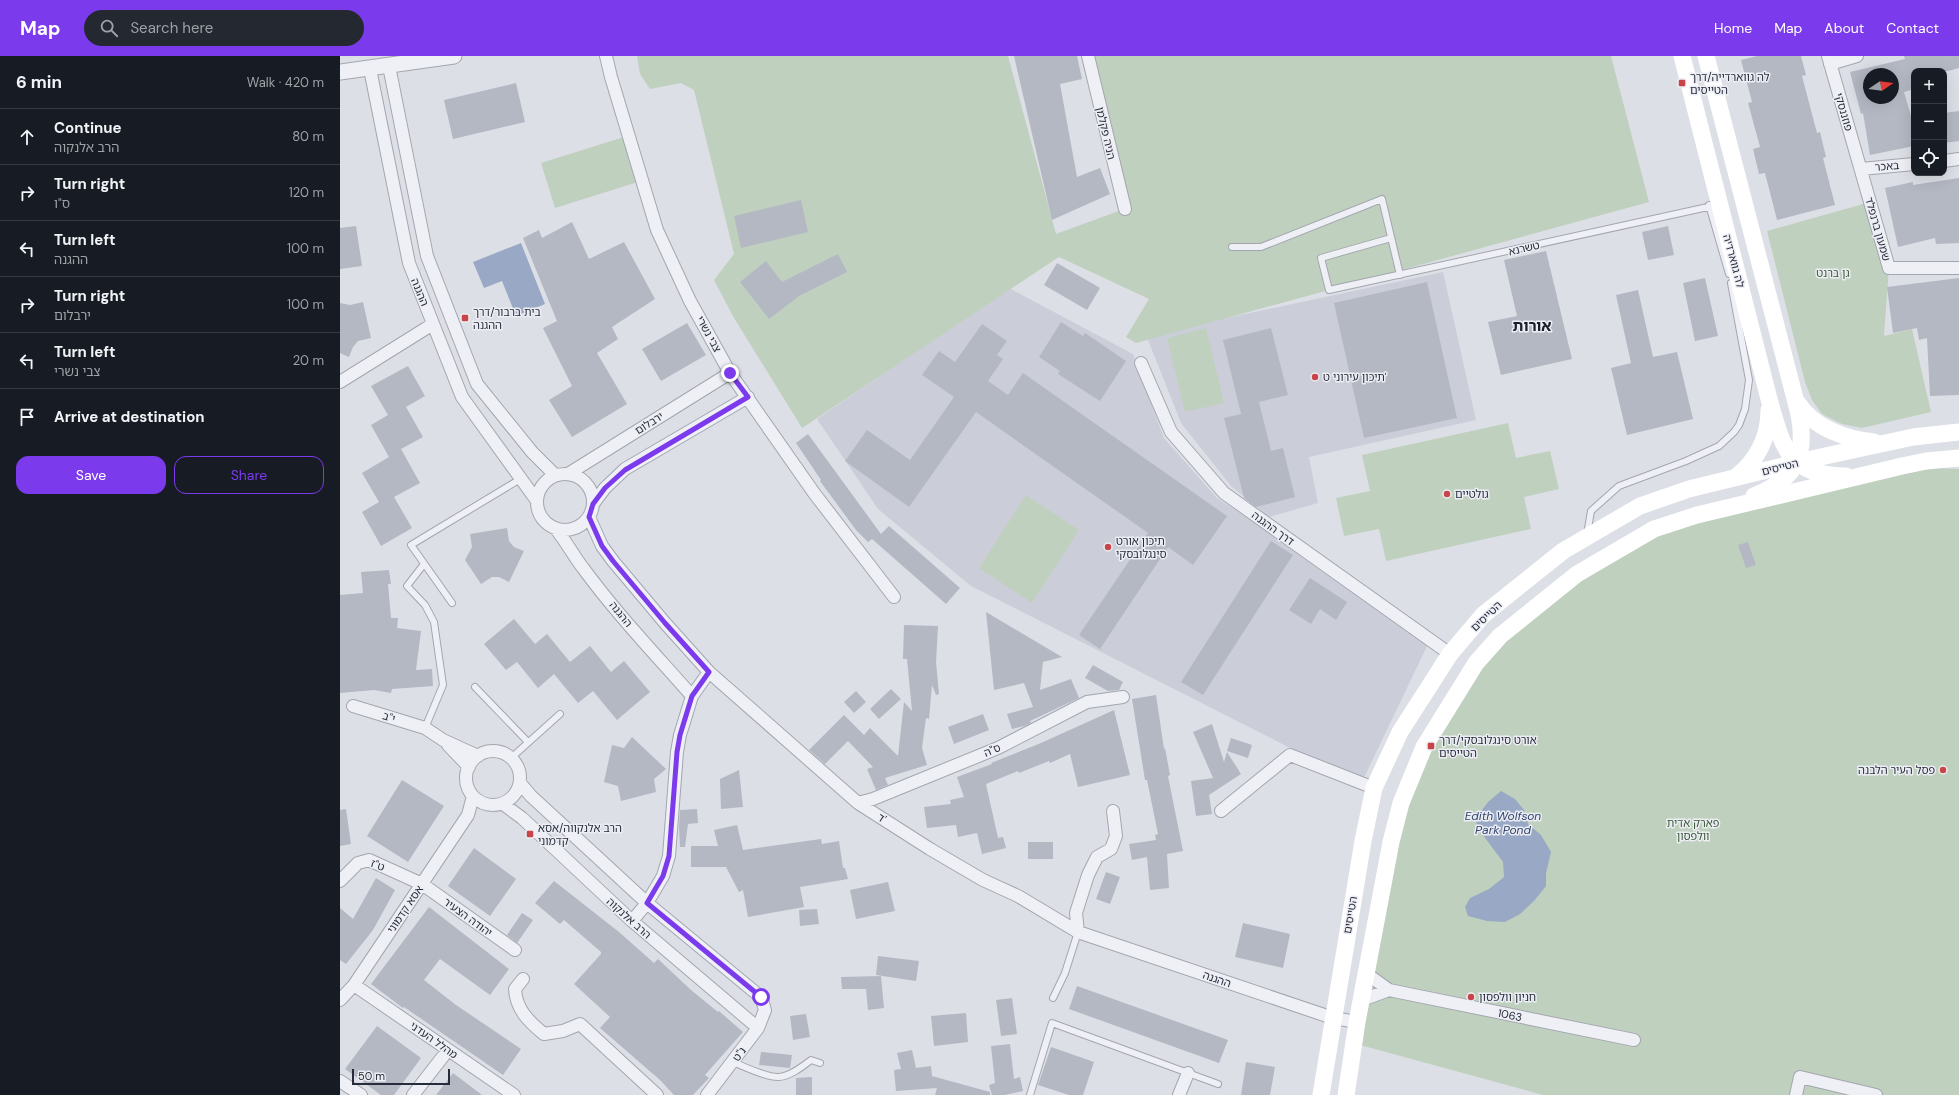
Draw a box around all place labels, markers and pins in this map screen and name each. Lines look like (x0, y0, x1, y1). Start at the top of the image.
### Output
place label: לה גווארדייה/דרך הטייסים (1690, 70, 1770, 97)
marker: לה גווארדייה/דרך הטייסים (1677, 78, 1687, 88)
place label: בית ברבור/דרך ההגנה (473, 305, 541, 332)
marker: בית ברבור/דרך ההגנה (460, 313, 470, 323)
place label: תיכון עירוני ט' (1323, 370, 1387, 384)
marker: תיכון עירוני ט' (1310, 372, 1320, 382)
place label: גולטיים (1455, 487, 1489, 501)
marker: גולטיים (1442, 489, 1452, 499)
place label: תיכון אורט סינגלובסקי (1116, 534, 1167, 561)
marker: תיכון אורט סינגלובסקי (1103, 542, 1113, 552)
place label: אורט סינגלובסקי/דרך הטייסים (1439, 733, 1537, 760)
marker: אורט סינגלובסקי/דרך הטייסים (1426, 741, 1436, 751)
place label: פסל העיר הלבנה (1858, 763, 1935, 777)
marker: פסל העיר הלבנה (1938, 765, 1948, 775)
place label: הרב אלנקווה/אסא קדמוני (538, 821, 622, 848)
marker: הרב אלנקווה/אסא קדמוני (525, 829, 535, 839)
place label: חניון וולפסון (1479, 990, 1536, 1004)
marker: חניון וולפסון (1466, 992, 1476, 1002)

